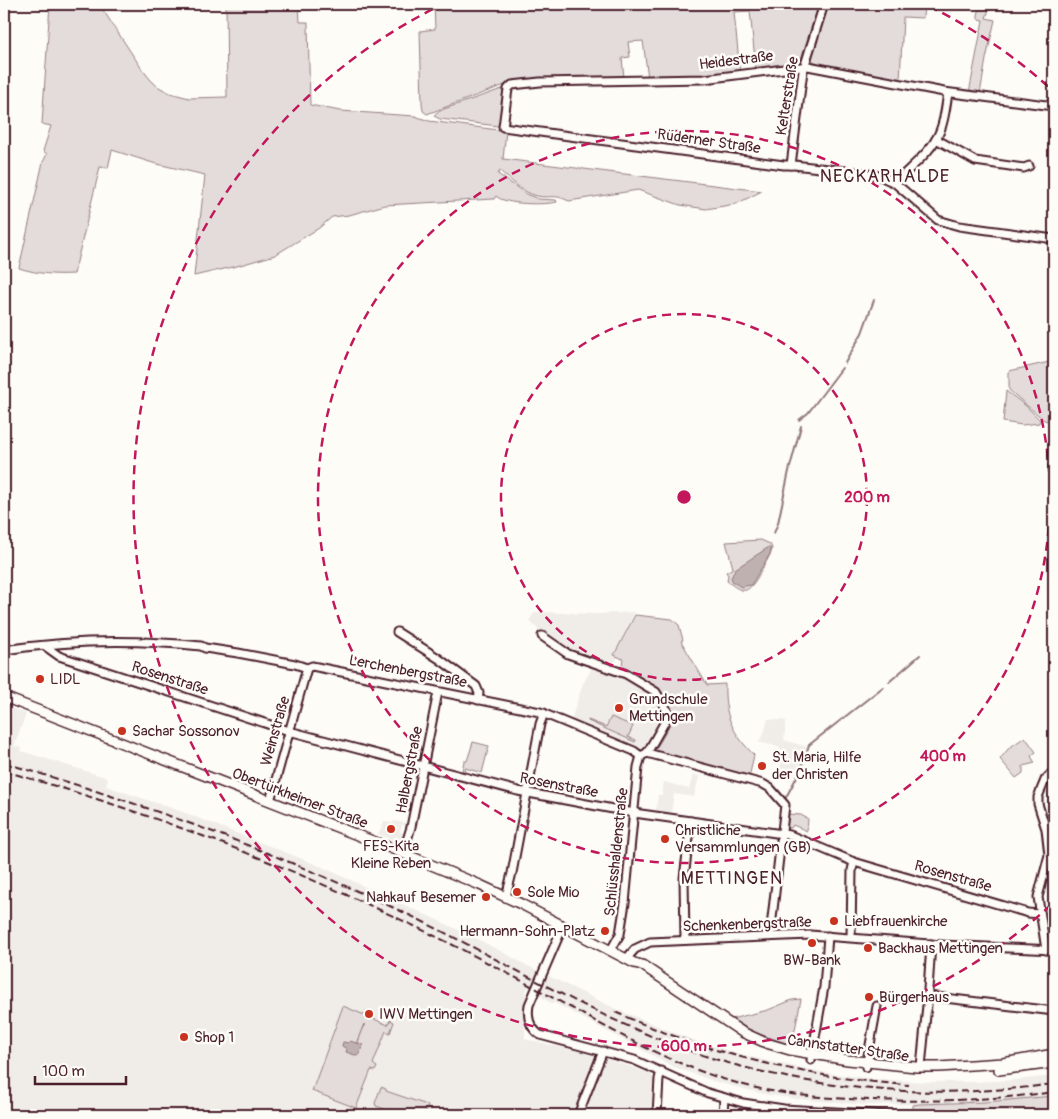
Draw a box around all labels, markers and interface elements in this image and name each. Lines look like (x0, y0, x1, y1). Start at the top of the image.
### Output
street label: Heidestraße (698, 46, 775, 74)
street label: Kelterstraße (772, 55, 803, 137)
street label: Rüderner Straße (656, 125, 762, 158)
district label: NECKARHALDE (820, 165, 950, 188)
centre of rings (675, 488, 693, 506)
text: 200 m (844, 488, 890, 507)
street label: Lerchenbergstraße (347, 651, 469, 692)
street label: Rosenstraße (129, 657, 211, 700)
place label: LIDL (50, 670, 81, 689)
marker: LIDL (34, 673, 46, 685)
place label: Grundschule Mettingen (629, 690, 708, 726)
street label: Weinstraße (256, 694, 295, 768)
marker: Grundschule Mettingen (613, 702, 625, 714)
place label: Sachar Sossonov (132, 722, 240, 741)
street label: Halbergstraße (392, 724, 427, 815)
marker: Sachar Sossonov (116, 725, 128, 737)
text: 400 m (920, 747, 966, 766)
place label: St. Maria, Hilfe der Christen (772, 748, 862, 784)
marker: St. Maria, Hilfe der Christen (756, 760, 768, 772)
street label: Obertürkheimer Straße (229, 764, 371, 833)
street label: Rosenstraße (518, 769, 600, 803)
street label: Schlüsshaldenstraße (600, 786, 633, 917)
place label: Christliche Versammlungen (GB) (675, 821, 812, 857)
marker: FES-Kita Kleine Reben (385, 823, 397, 835)
marker: Christliche Versammlungen (GB) (659, 833, 671, 845)
place label: FES-Kita Kleine Reben (351, 837, 431, 873)
street label: Rosenstraße (912, 856, 994, 897)
district label: METTINGEN (681, 867, 783, 890)
place label: Sole Mio (527, 883, 580, 902)
marker: Sole Mio (511, 886, 523, 898)
place label: Nahkauf Besemer (366, 888, 477, 907)
marker: Nahkauf Besemer (480, 891, 492, 903)
place label: Liebfrauenkirche (844, 912, 948, 931)
street label: Schenkenbergstraße (682, 913, 812, 936)
marker: Liebfrauenkirche (828, 915, 840, 927)
place label: Hermann-Sohn-Platz (459, 922, 595, 941)
marker: Hermann-Sohn-Platz (599, 925, 611, 937)
marker: BW-Bank (806, 937, 818, 949)
place label: Backhaus Mettingen (878, 939, 1003, 958)
marker: Backhaus Mettingen (862, 942, 874, 954)
place label: BW-Bank (783, 951, 841, 970)
place label: Bürgerhaus (879, 988, 949, 1007)
marker: Bürgerhaus (863, 991, 875, 1003)
place label: IWV Mettingen (379, 1005, 473, 1024)
marker: IWV Mettingen (363, 1008, 375, 1020)
place label: Shop 1 (194, 1028, 234, 1047)
marker: Shop 1 (178, 1031, 190, 1043)
street label: Cannstatter Straße (786, 1031, 911, 1067)
text: 600 m (661, 1037, 707, 1056)
scale bar (35, 1054, 126, 1086)
text: 100 m (42, 1062, 85, 1081)

